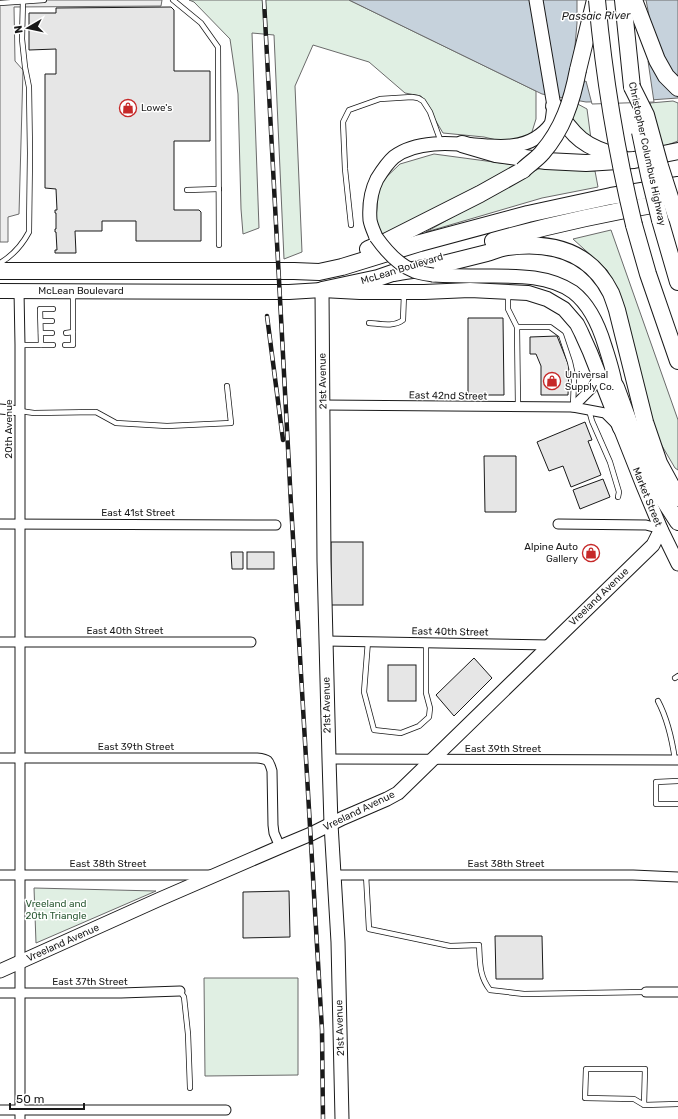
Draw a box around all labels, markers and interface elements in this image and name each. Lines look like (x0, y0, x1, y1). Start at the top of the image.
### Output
north arrow (8, 8, 48, 48)
water label: Passaic River (562, 9, 631, 23)
text: N (12, 24, 26, 34)
street label: Christopher Columbus Highway (626, 81, 668, 228)
shop icon: Lowe's (118, 98, 138, 118)
place label: Lowe's (141, 102, 172, 114)
street label: McLean Boulevard (359, 251, 445, 287)
street label: McLean Boulevard (38, 285, 124, 297)
street label: 21st Avenue (317, 352, 329, 409)
place label: Universal Supply Co. (565, 369, 614, 393)
shop icon: Universal Supply Co. (542, 371, 562, 391)
street label: East 42nd Street (409, 389, 487, 403)
street label: 20th Avenue (3, 399, 15, 459)
street label: Market Street (630, 466, 664, 529)
street label: East 41st Street (101, 507, 175, 519)
place label: Alpine Auto Gallery (524, 541, 578, 565)
shop icon: Alpine Auto Gallery (581, 543, 601, 563)
street label: Vreeland Avenue (567, 565, 632, 628)
street label: East 40th Street (87, 625, 164, 637)
street label: East 40th Street (411, 625, 489, 639)
street label: 21st Avenue (321, 676, 333, 733)
street label: East 39th Street (98, 741, 174, 753)
street label: East 39th Street (465, 743, 541, 755)
street label: Vreeland Avenue (321, 788, 397, 834)
street label: East 38th Street (70, 858, 146, 870)
street label: East 38th Street (468, 858, 544, 870)
park label: Vreeland and 20th Triangle (25, 898, 87, 922)
street label: Vreeland Avenue (25, 921, 102, 964)
street label: East 37th Street (52, 976, 128, 988)
street label: 21st Avenue (333, 999, 347, 1056)
scale bar (10, 1085, 84, 1111)
text: 50 m (16, 1092, 44, 1106)

